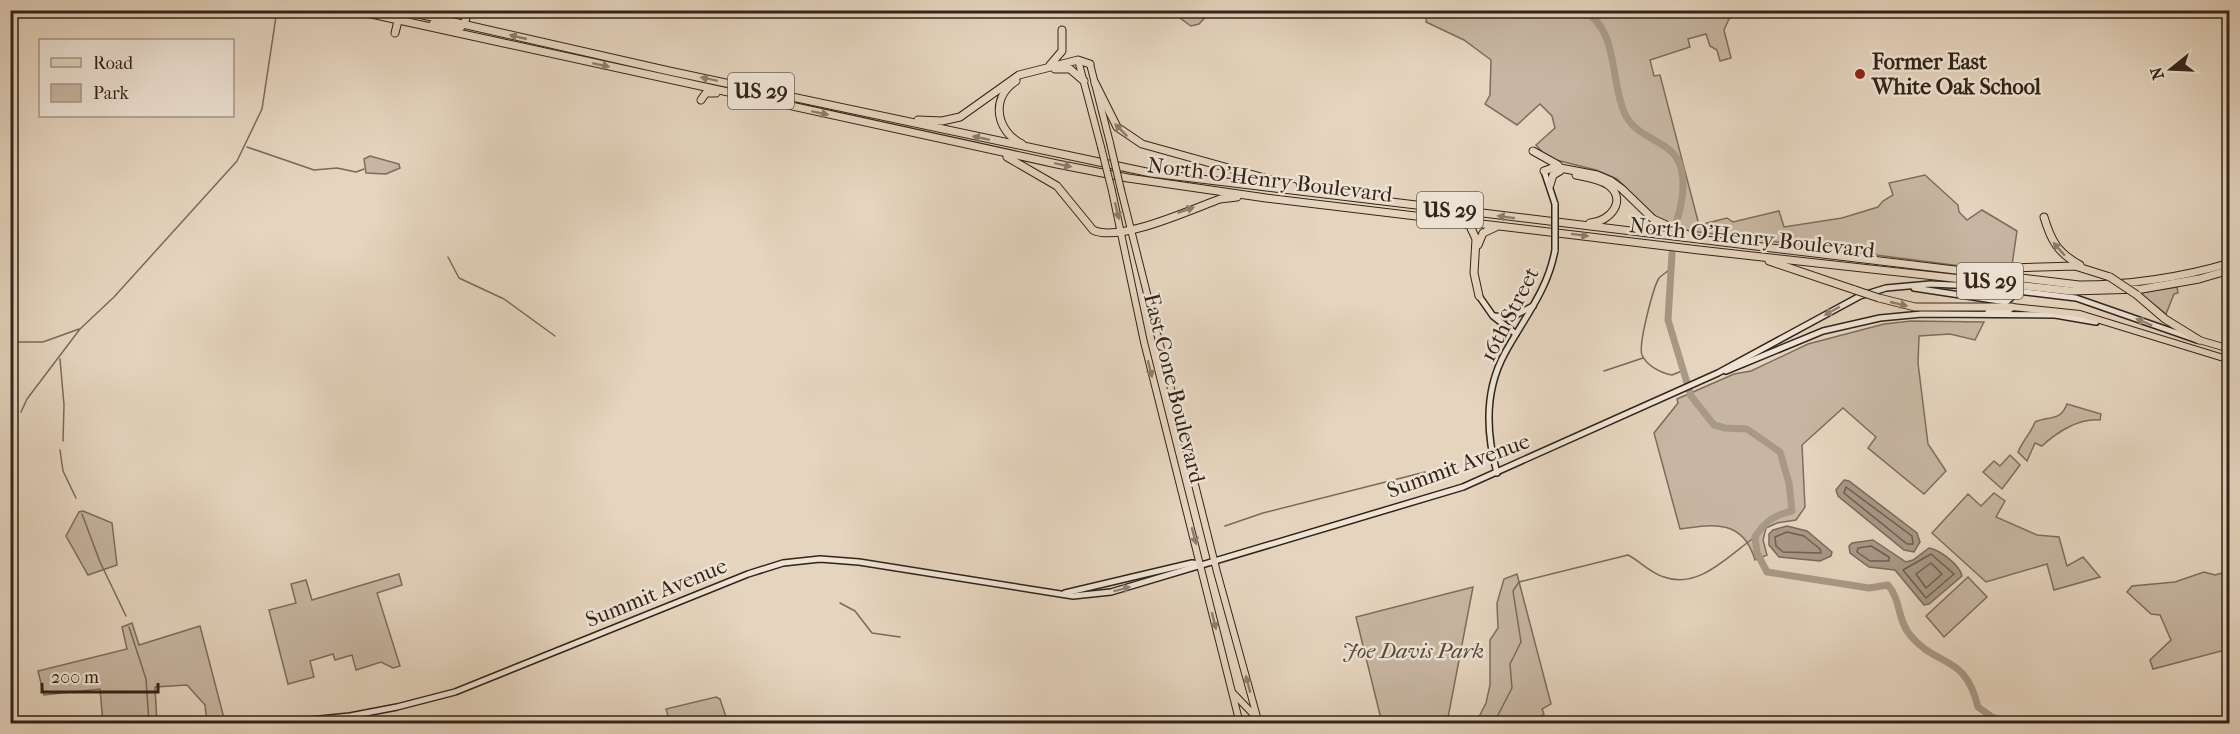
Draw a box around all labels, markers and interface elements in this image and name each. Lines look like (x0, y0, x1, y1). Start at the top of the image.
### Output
one-way arrow (509, 31, 528, 41)
legend (39, 39, 234, 117)
north arrow (2141, 39, 2201, 99)
place label: Former East White Oak School (1871, 49, 2042, 100)
text: Road (93, 53, 133, 74)
one-way arrow (592, 61, 611, 70)
text: N (2146, 64, 2168, 82)
marker: Former East White Oak School (1853, 67, 1867, 81)
road number: US 29 (728, 73, 794, 109)
one-way arrow (699, 74, 718, 84)
text: Park (93, 83, 130, 104)
one-way arrow (811, 109, 830, 118)
one-way arrow (1115, 123, 1129, 137)
one-way arrow (972, 133, 991, 142)
street label: North O'Henry Boulevard (1146, 152, 1395, 208)
one-way arrow (1054, 161, 1073, 170)
road number: US 29 (1417, 192, 1483, 228)
one-way arrow (1113, 202, 1122, 221)
one-way arrow (1177, 205, 1195, 215)
one-way arrow (1496, 212, 1515, 221)
street label: North O'Henry Boulevard (1628, 212, 1877, 264)
one-way arrow (1571, 230, 1590, 240)
one-way arrow (2052, 241, 2065, 257)
street label: 16th Street (1475, 263, 1545, 366)
road number: US 29 (1957, 263, 2023, 299)
street label: East Cone Boulevard (1138, 291, 1210, 487)
one-way arrow (1890, 299, 1908, 309)
one-way arrow (1824, 306, 1841, 316)
one-way arrow (2134, 317, 2152, 327)
one-way arrow (1146, 360, 1156, 378)
street label: Summit Avenue (1383, 428, 1533, 504)
one-way arrow (1189, 527, 1199, 545)
street label: Summit Avenue (582, 553, 731, 633)
one-way arrow (1113, 584, 1131, 593)
one-way arrow (1210, 612, 1220, 631)
park label: Joe Davis Park (1342, 638, 1484, 664)
scale bar (42, 656, 158, 694)
text: 200 m (51, 667, 99, 688)
one-way arrow (1243, 675, 1252, 693)

